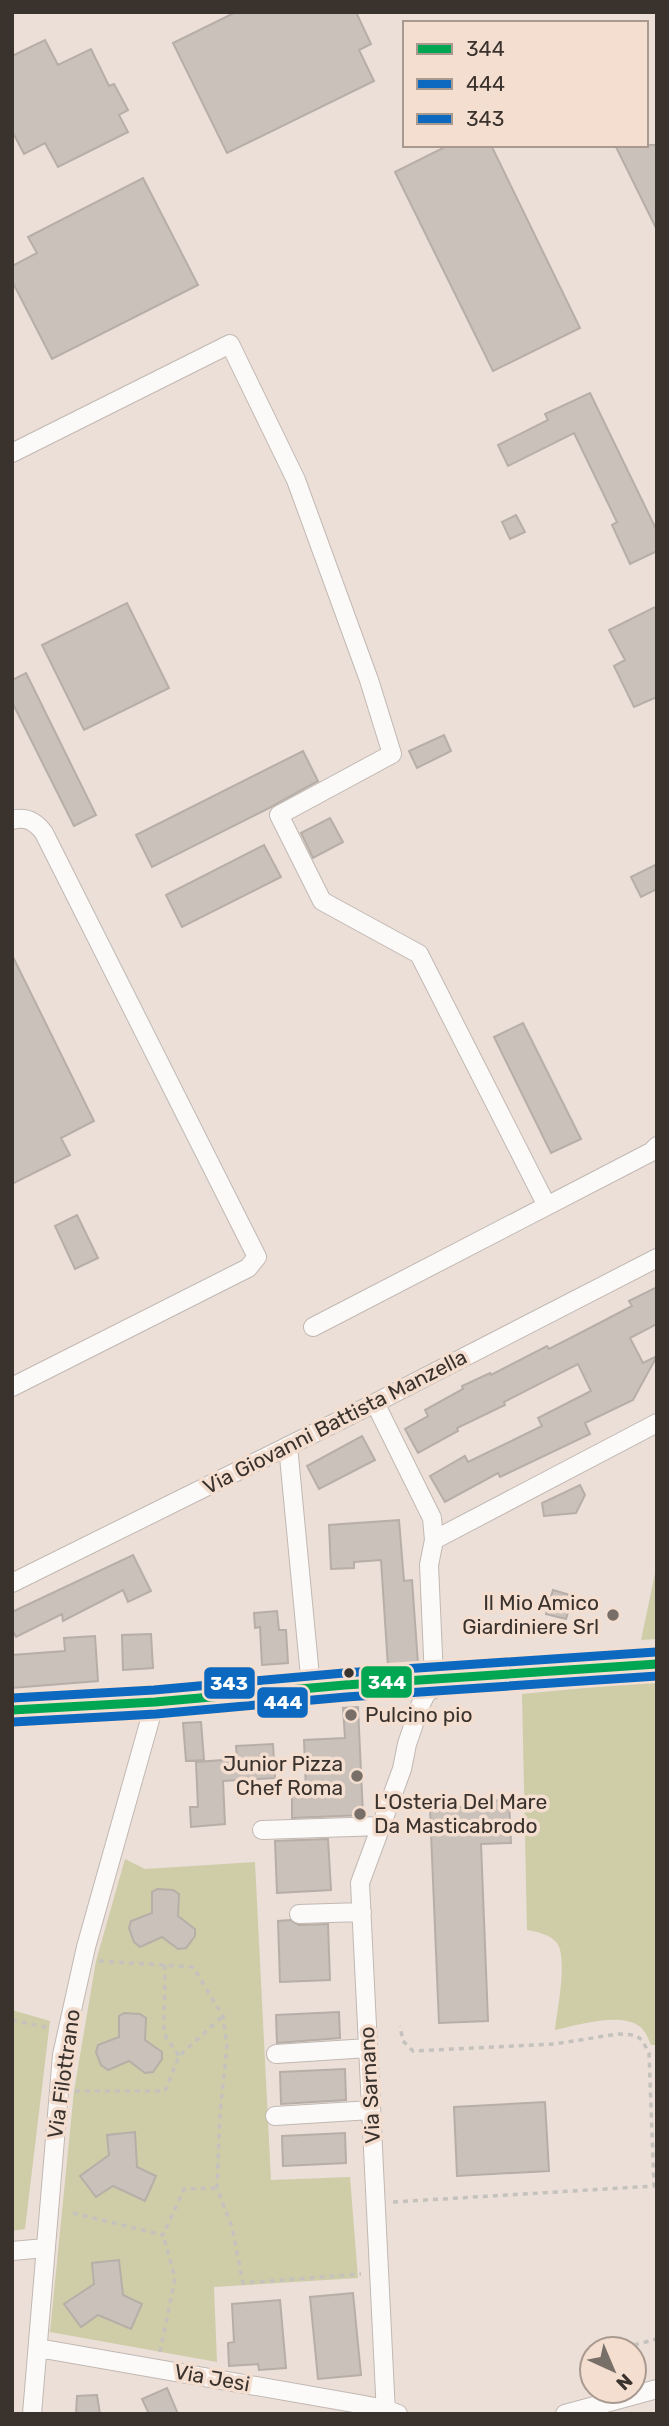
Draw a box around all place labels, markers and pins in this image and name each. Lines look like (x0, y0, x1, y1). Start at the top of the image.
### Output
place label: Il Mio Amico Giardiniere Srl (462, 1590, 599, 1639)
marker: Il Mio Amico Giardiniere Srl (605, 1607, 621, 1623)
unlabelled marker (342, 1666, 356, 1680)
place label: Pulcino pio (365, 1702, 472, 1727)
marker: Pulcino pio (343, 1707, 359, 1723)
place label: Junior Pizza Chef Roma (223, 1751, 343, 1800)
marker: Junior Pizza Chef Roma (349, 1768, 365, 1784)
place label: L'Osteria Del Mare Da Masticabrodo (374, 1789, 547, 1838)
marker: L'Osteria Del Mare Da Masticabrodo (352, 1806, 368, 1822)

